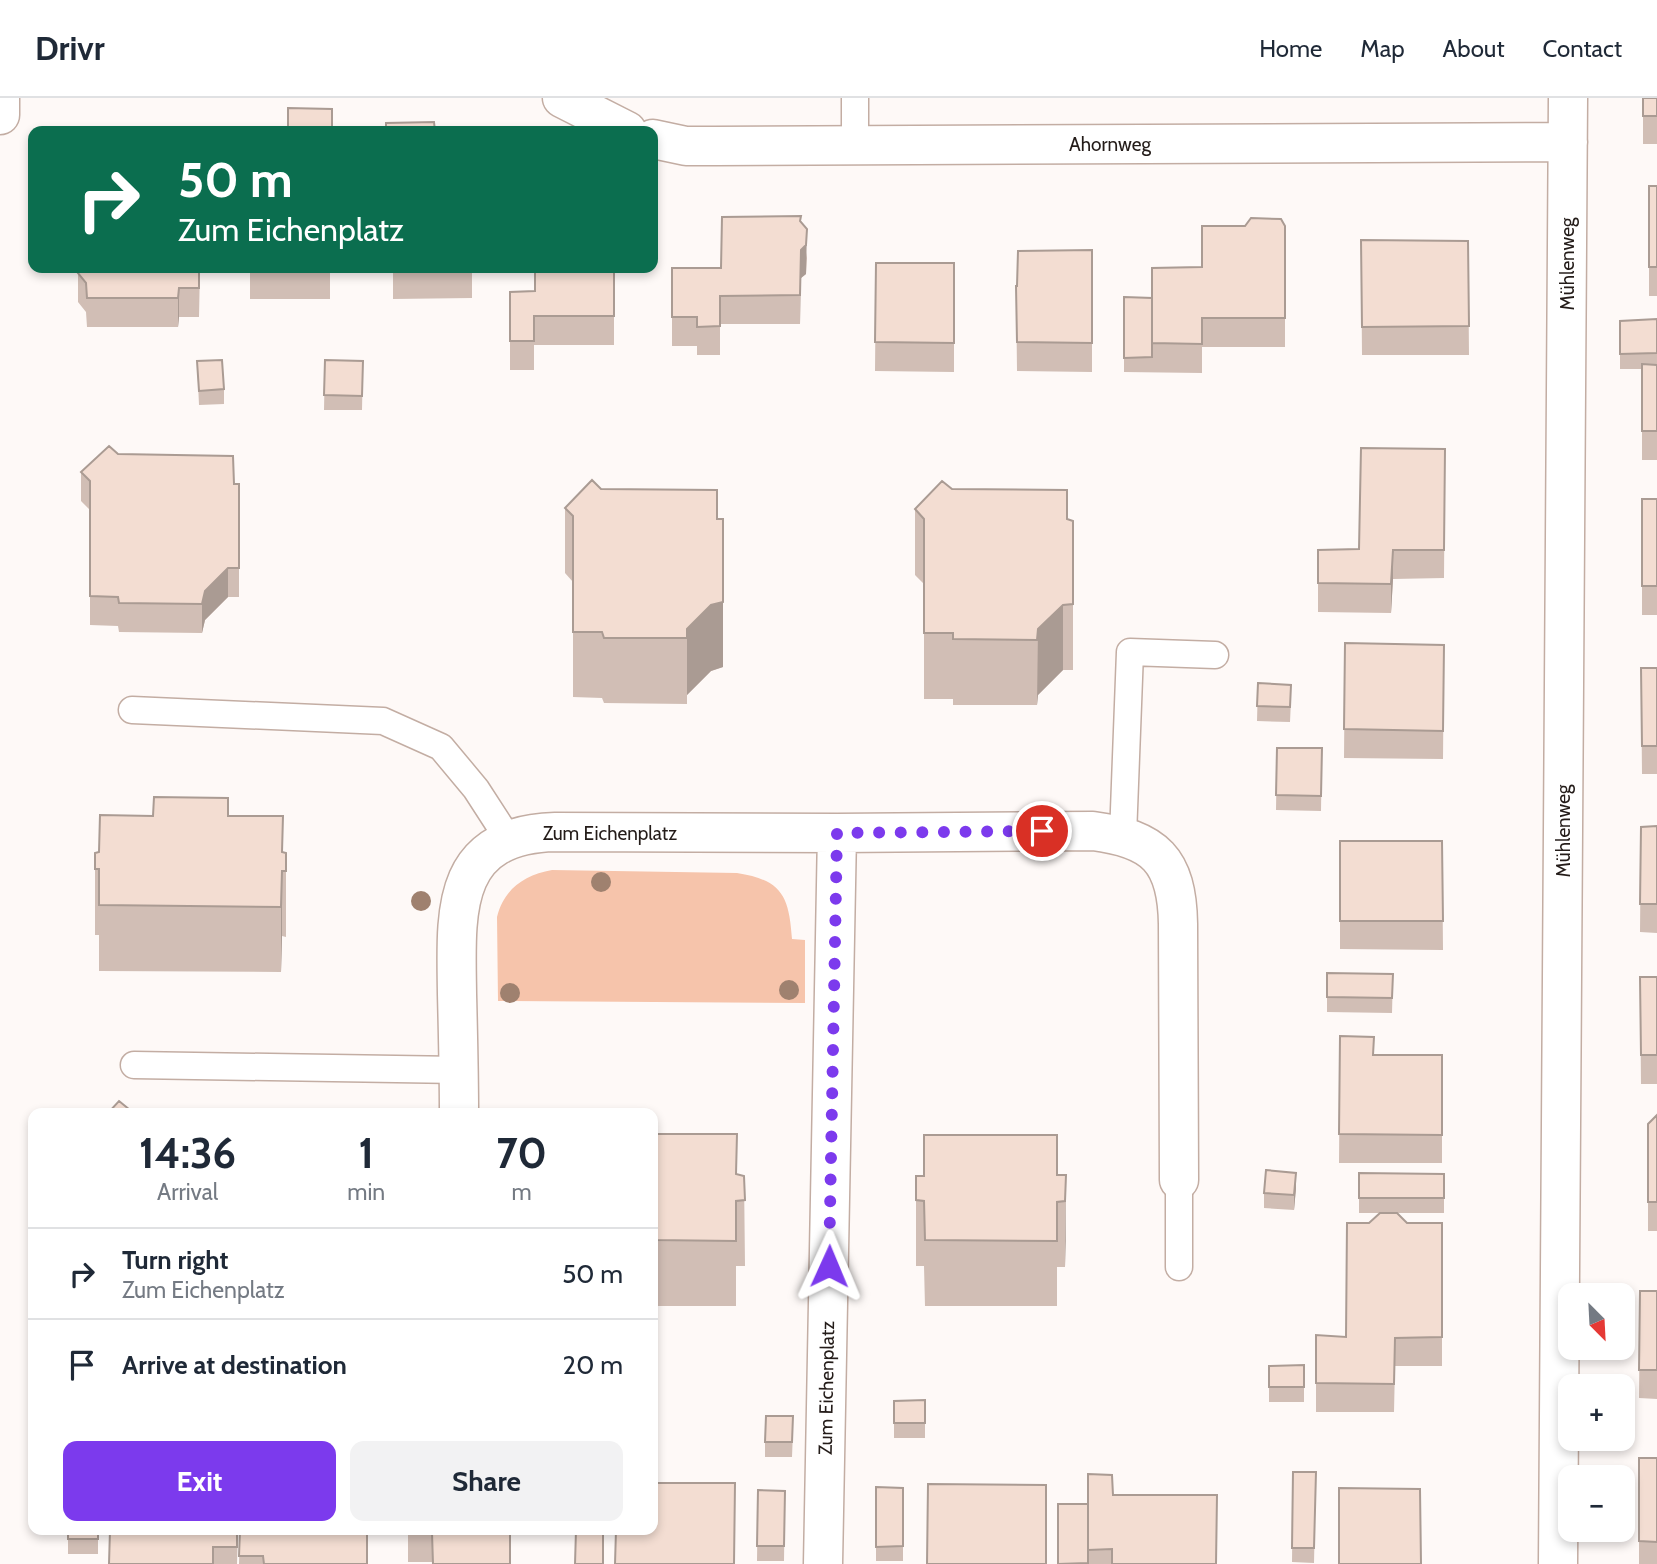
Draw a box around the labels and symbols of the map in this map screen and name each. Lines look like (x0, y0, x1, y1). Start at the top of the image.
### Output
street label: Ahornweg (1069, 133, 1151, 156)
street label: Mühlenweg (1556, 217, 1579, 310)
street label: Mühlenweg (1552, 784, 1575, 877)
pin (1012, 801, 1072, 861)
street label: Zum Eichenplatz (543, 822, 677, 845)
position arrow (792, 1229, 866, 1303)
north arrow (1558, 1283, 1634, 1360)
street label: Zum Eichenplatz (814, 1321, 839, 1455)

